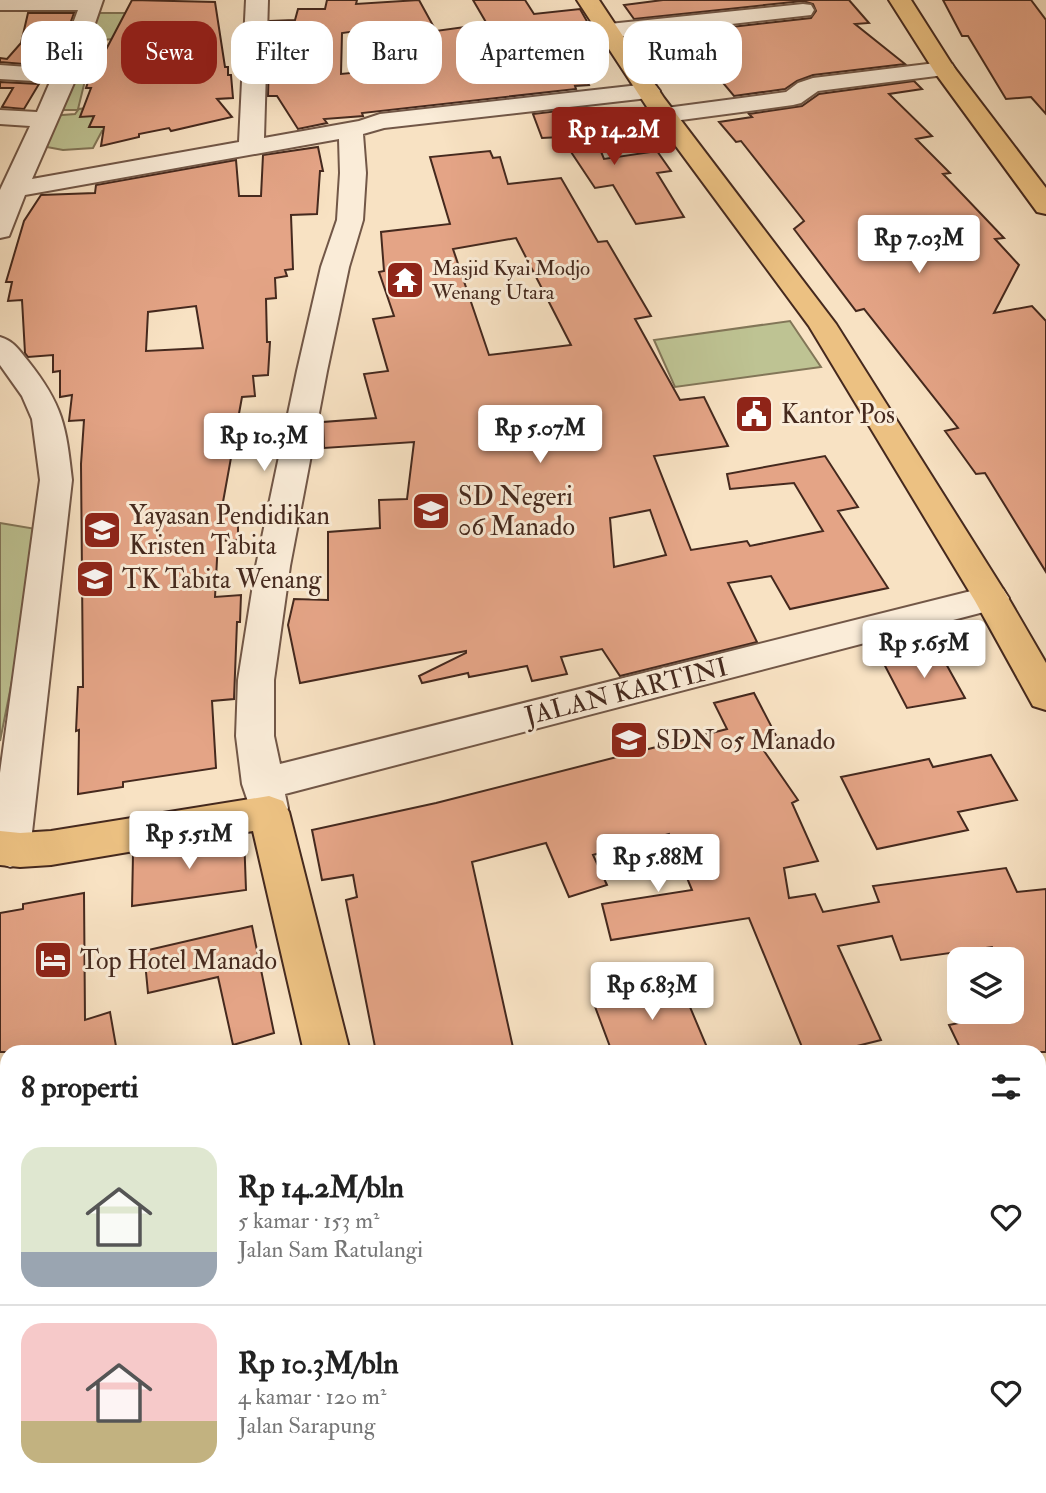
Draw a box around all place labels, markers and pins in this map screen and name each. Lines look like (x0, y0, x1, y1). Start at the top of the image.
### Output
pin: Rp 14.2M (542, 108, 686, 167)
pin: Rp 7.03M (847, 216, 991, 275)
place label: Masjid Kyai Modjo Wenang Utara (431, 255, 590, 306)
temple icon: Masjid Kyai Modjo Wenang Utara (384, 259, 426, 301)
public building icon: Kantor Pos (733, 393, 775, 435)
place label: Kantor Pos (781, 399, 895, 431)
pin: Rp 5.07M (468, 406, 612, 465)
pin: Rp 10.3M (192, 414, 336, 473)
place label: SD Negeri 06 Manado (458, 481, 575, 543)
school or university icon: SD Negeri 06 Manado (410, 490, 452, 532)
place label: Yayasan Pendidikan Kristen Tabita (129, 500, 330, 562)
school or university icon: Yayasan Pendidikan Kristen Tabita (81, 509, 123, 551)
school or university icon: TK Tabita Wenang (74, 558, 116, 600)
place label: TK Tabita Wenang (122, 564, 323, 596)
pin: Rp 5.65M (852, 620, 996, 680)
school or university icon: SDN 05 Manado (608, 719, 650, 761)
place label: SDN 05 Manado (656, 725, 835, 757)
pin: Rp 5.51M (117, 812, 261, 871)
pin: Rp 5.88M (586, 834, 730, 894)
hotel icon: Top Hotel Manado (32, 939, 74, 981)
place label: Top Hotel Manado (80, 945, 277, 978)
pin: Rp 6.83M (580, 962, 724, 1022)

